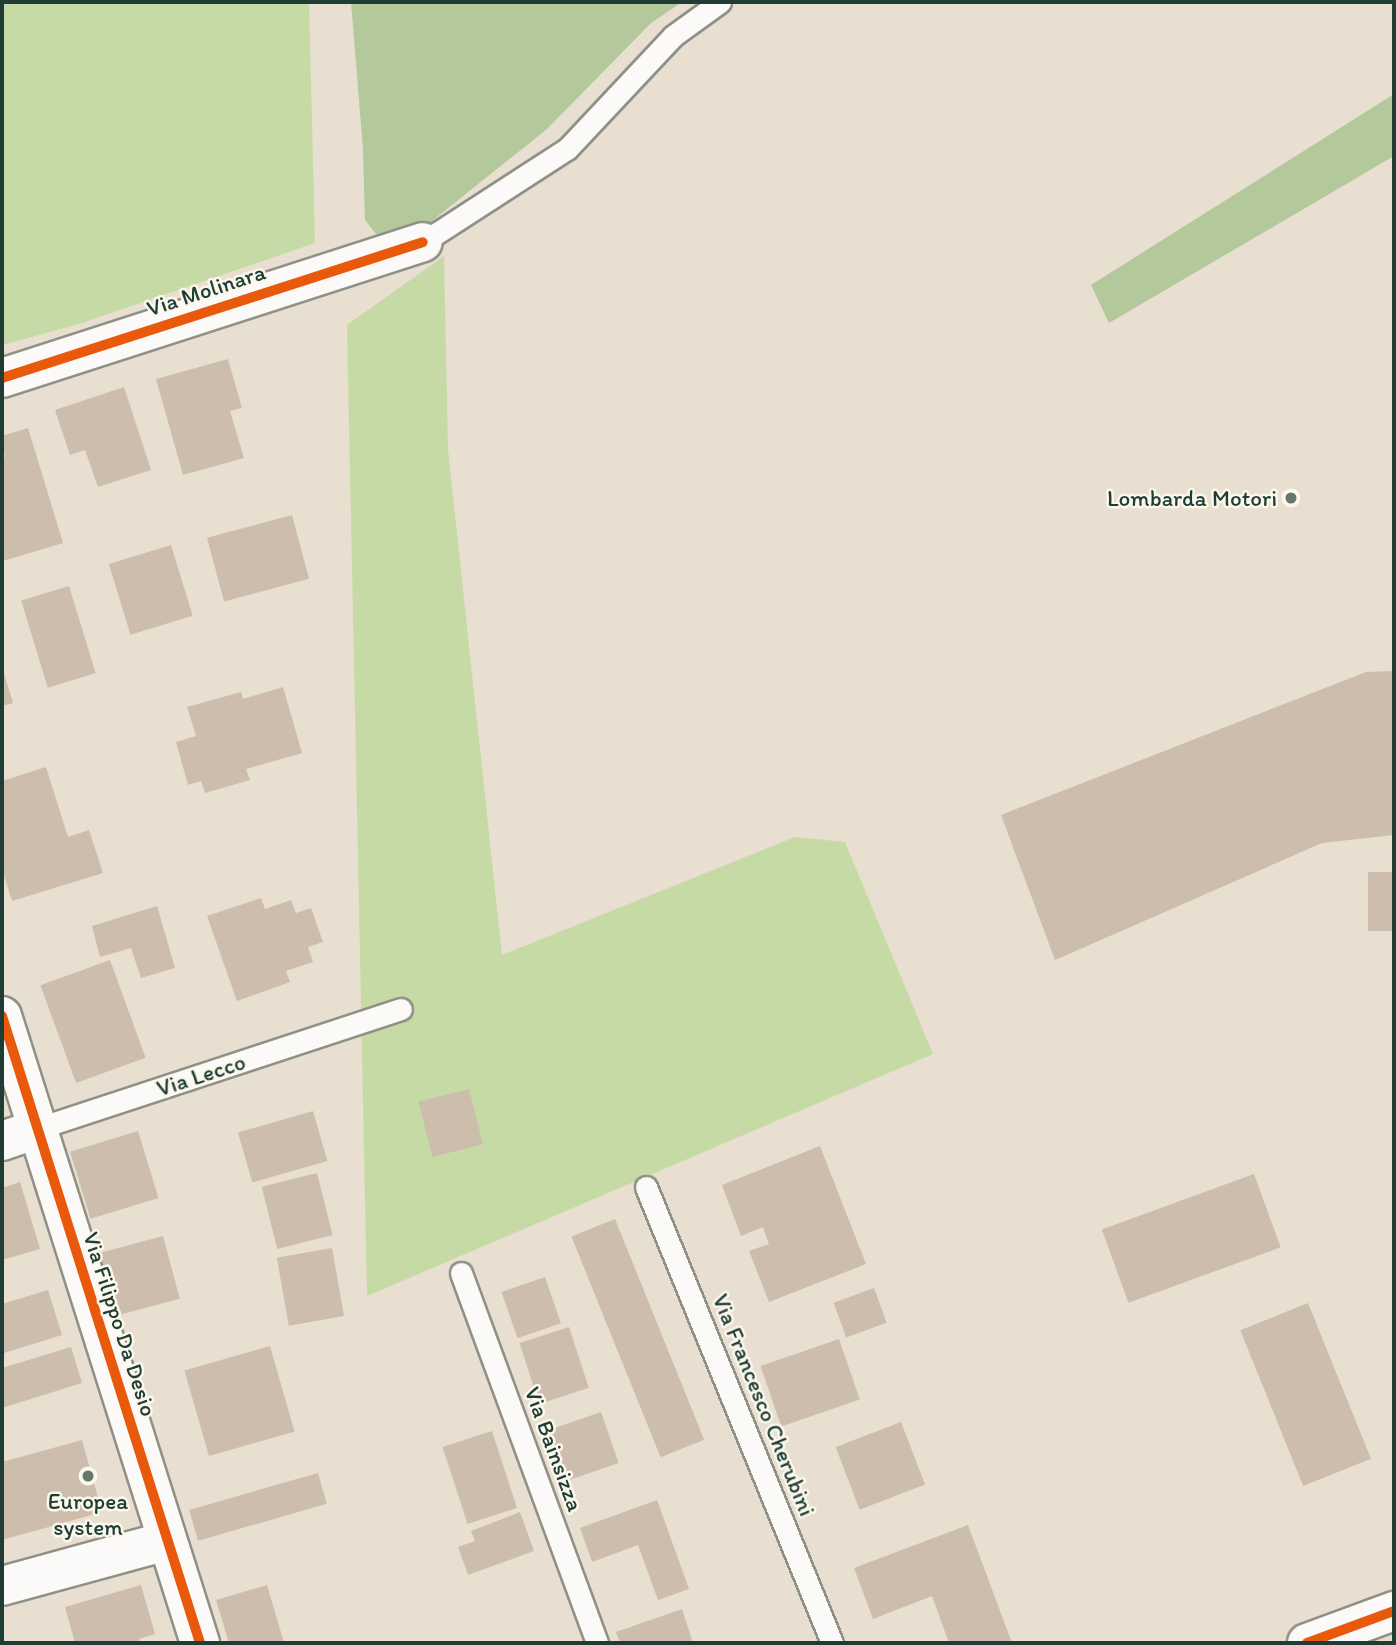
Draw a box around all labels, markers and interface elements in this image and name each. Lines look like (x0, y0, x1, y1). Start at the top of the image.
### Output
street label: Via Molinara (143, 258, 269, 322)
place label: Lombarda Motori (1107, 484, 1277, 512)
marker: Lombarda Motori (1283, 490, 1299, 506)
street label: Via Lecco (153, 1048, 249, 1102)
street label: Via Filippo Da Desio (77, 1228, 163, 1420)
street label: Via Francesco Cherubini (707, 1290, 821, 1520)
street label: Via Bainsizza (519, 1383, 589, 1515)
marker: Europea system (80, 1468, 96, 1484)
place label: Europea system (48, 1487, 128, 1541)

